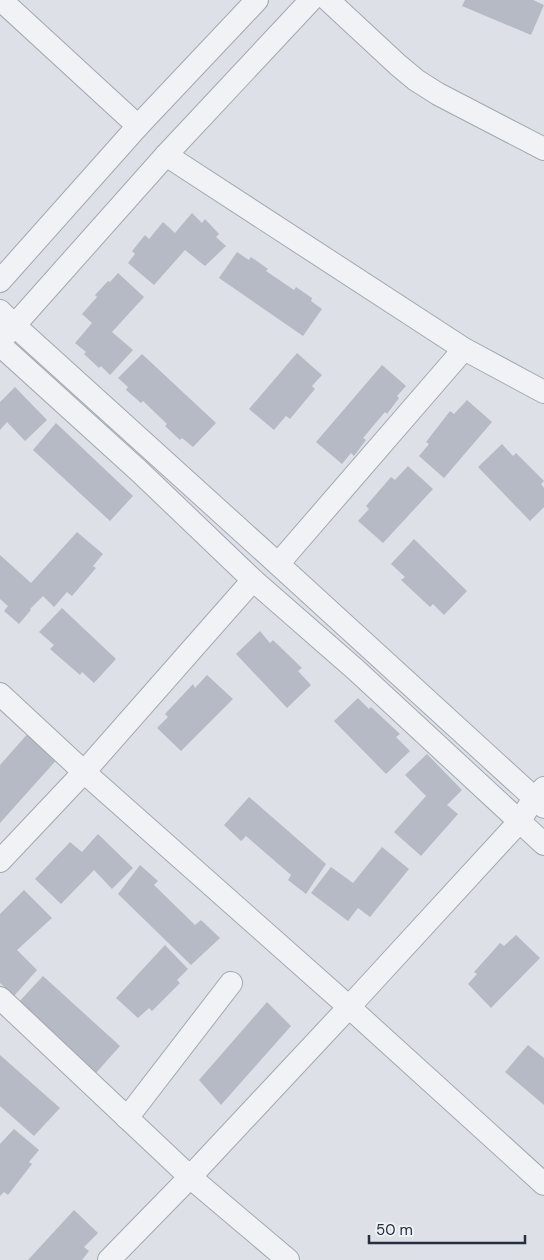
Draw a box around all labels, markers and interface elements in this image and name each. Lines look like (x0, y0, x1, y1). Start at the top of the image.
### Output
scale bar (369, 1212, 525, 1244)
text: 50 m (376, 1220, 413, 1240)

